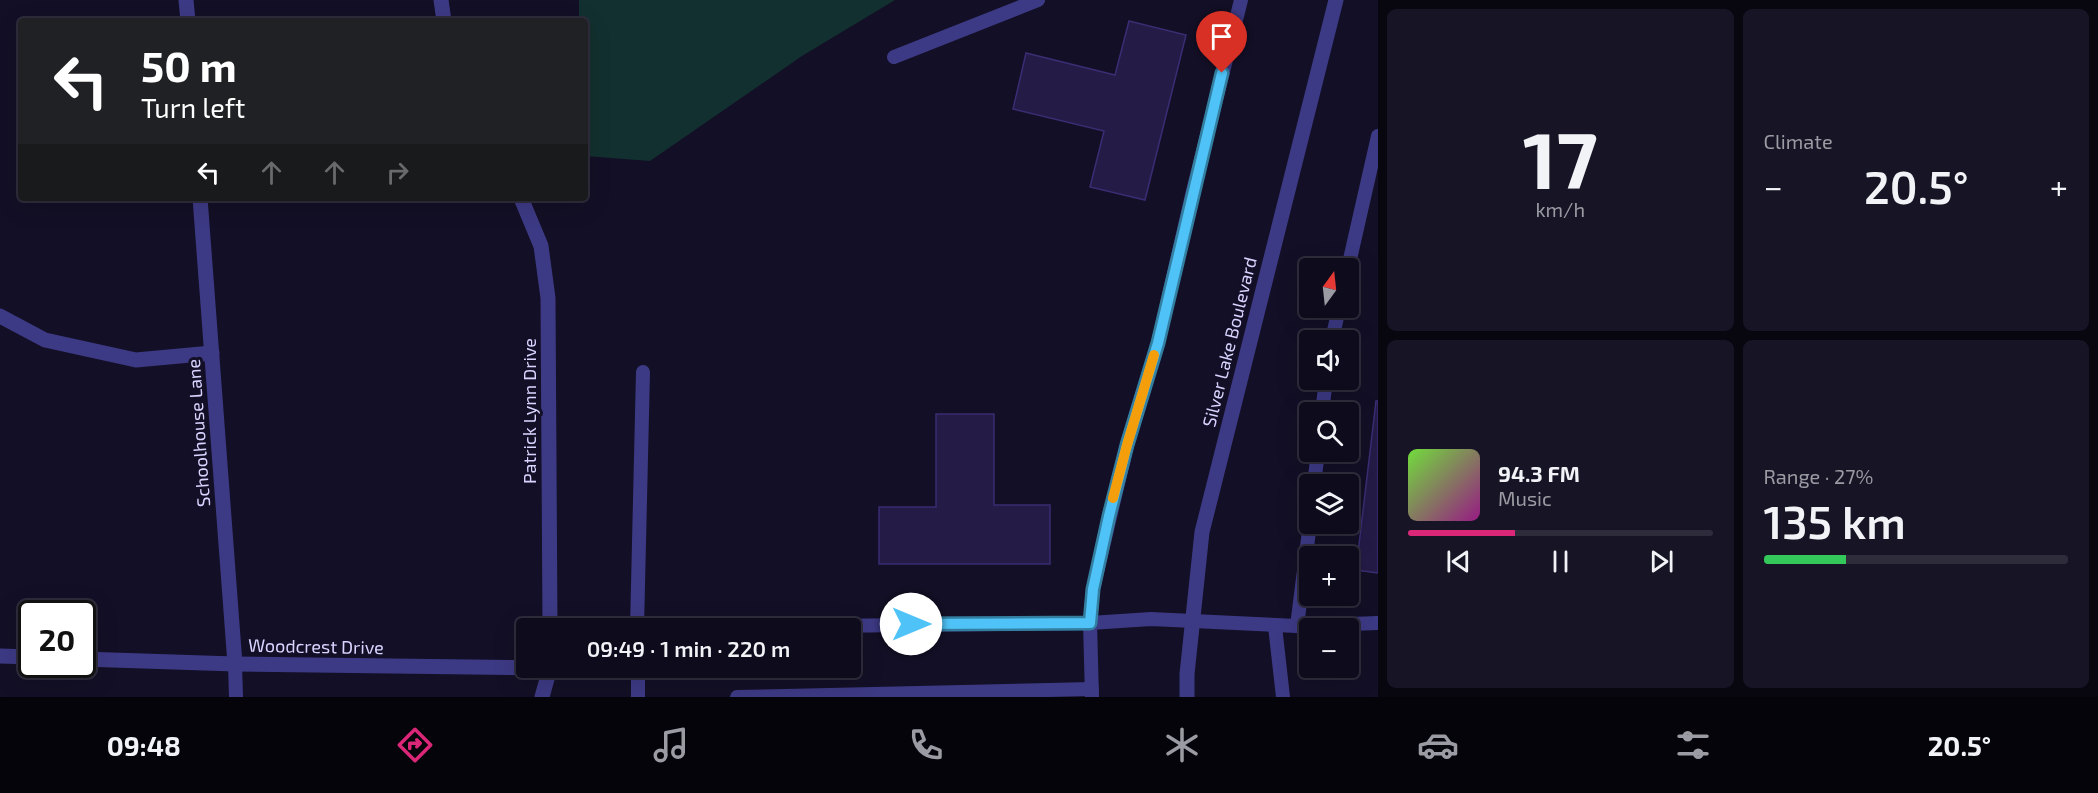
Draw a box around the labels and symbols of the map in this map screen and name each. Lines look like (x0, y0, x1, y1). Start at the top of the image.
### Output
pin (1196, 11, 1247, 73)
street label: Silver Lake Boulevard (1197, 255, 1261, 429)
north arrow (1299, 258, 1359, 318)
street label: Patrick Lynn Drive (518, 338, 540, 484)
street label: Schoolhouse Lane (182, 358, 214, 508)
position arrow (879, 592, 943, 656)
speed limit sign: 20 (18, 600, 96, 678)
street label: Woodcrest Drive (248, 634, 384, 658)

